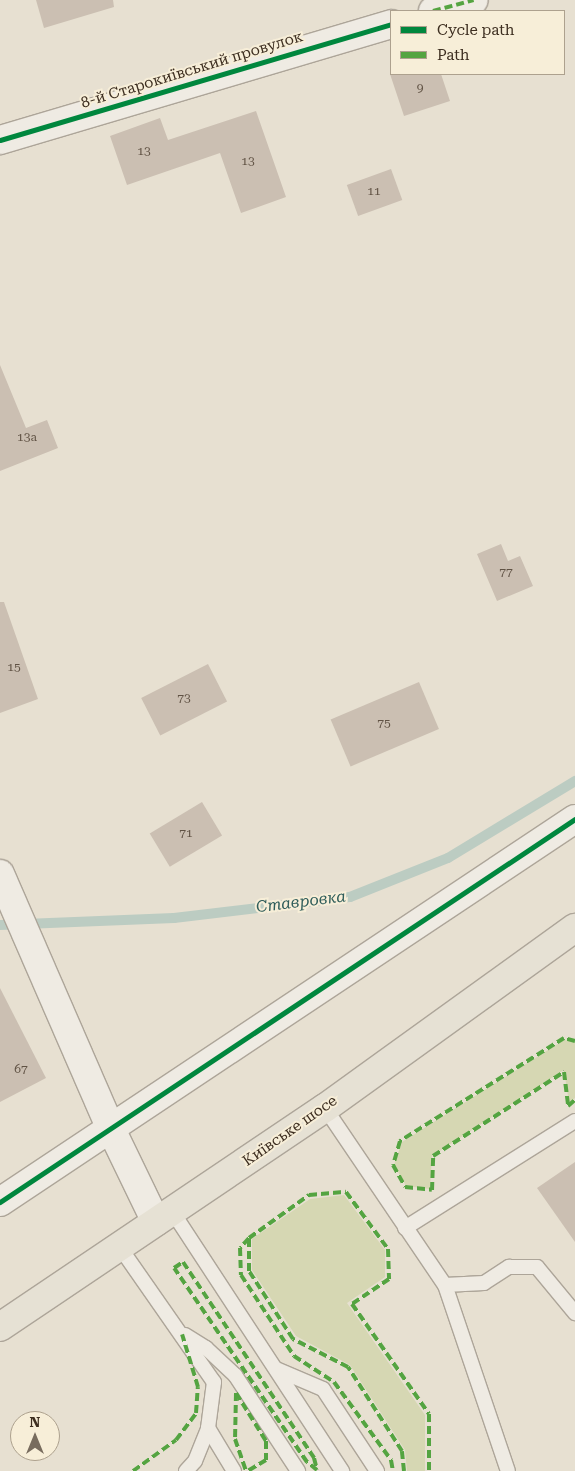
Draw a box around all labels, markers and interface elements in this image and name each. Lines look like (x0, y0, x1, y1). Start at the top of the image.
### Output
legend (390, 10, 565, 75)
text: Cycle path (437, 21, 514, 39)
street label: 8-й Старокиївський провулок (79, 28, 305, 112)
text: Path (437, 46, 470, 64)
house number: 9 (417, 82, 423, 96)
house number: 13 (137, 145, 151, 159)
house number: 13 (241, 155, 255, 169)
house number: 11 (367, 185, 381, 199)
house number: 13а (17, 431, 37, 445)
house number: 77 (499, 566, 513, 580)
house number: 15 (7, 661, 21, 675)
house number: 73 (177, 692, 191, 706)
house number: 75 (377, 717, 391, 731)
house number: 71 (179, 827, 193, 841)
water label: Ставровка (255, 887, 347, 917)
house number: 67 (14, 1063, 28, 1077)
street label: Київське шосе (239, 1092, 341, 1170)
north arrow (10, 1411, 60, 1461)
text: N (30, 1414, 40, 1430)

